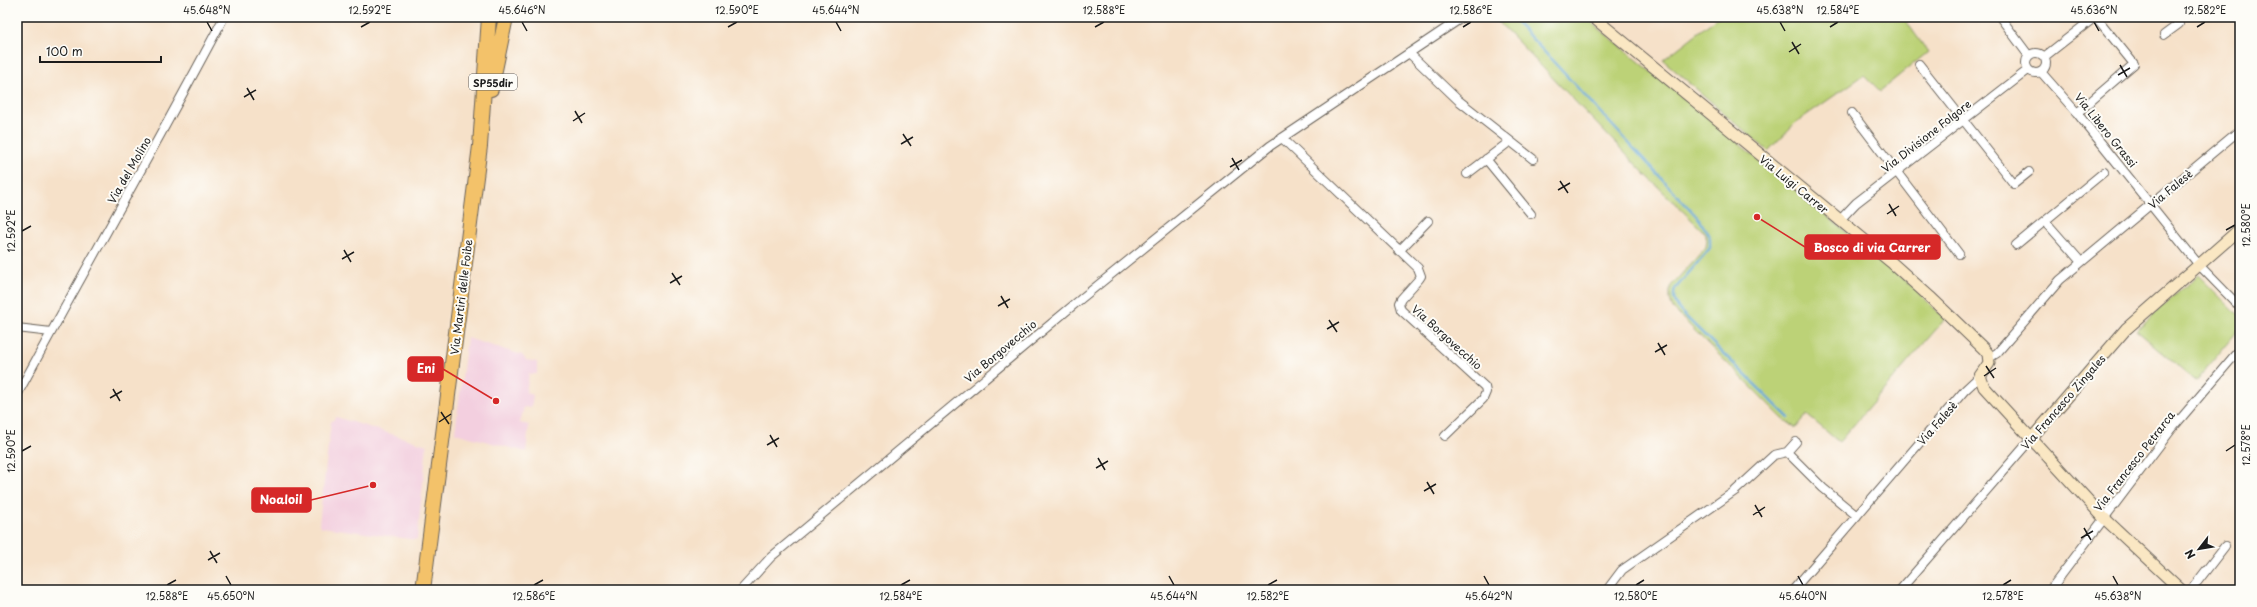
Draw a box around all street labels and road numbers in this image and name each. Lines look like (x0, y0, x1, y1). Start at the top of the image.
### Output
road number: SP55dir (469, 74, 517, 90)
street label: Via Libero Grassi (2071, 89, 2141, 171)
street label: Via Divisione Folgore (1878, 95, 1975, 176)
street label: Via del Molino (103, 133, 155, 207)
street label: Via Luigi Carrer (1756, 151, 1832, 217)
street label: Via Falesè (2144, 165, 2196, 213)
street label: Via Martiri delle Foibe (445, 238, 477, 356)
street label: Via Borgovecchio (1408, 301, 1486, 373)
street label: Via Borgovecchio (960, 316, 1040, 386)
street label: Via Francesco Zingales (2017, 351, 2109, 453)
street label: Via Falesè (1913, 397, 1961, 449)
street label: Via Francesco Petrarca (2089, 407, 2179, 515)

